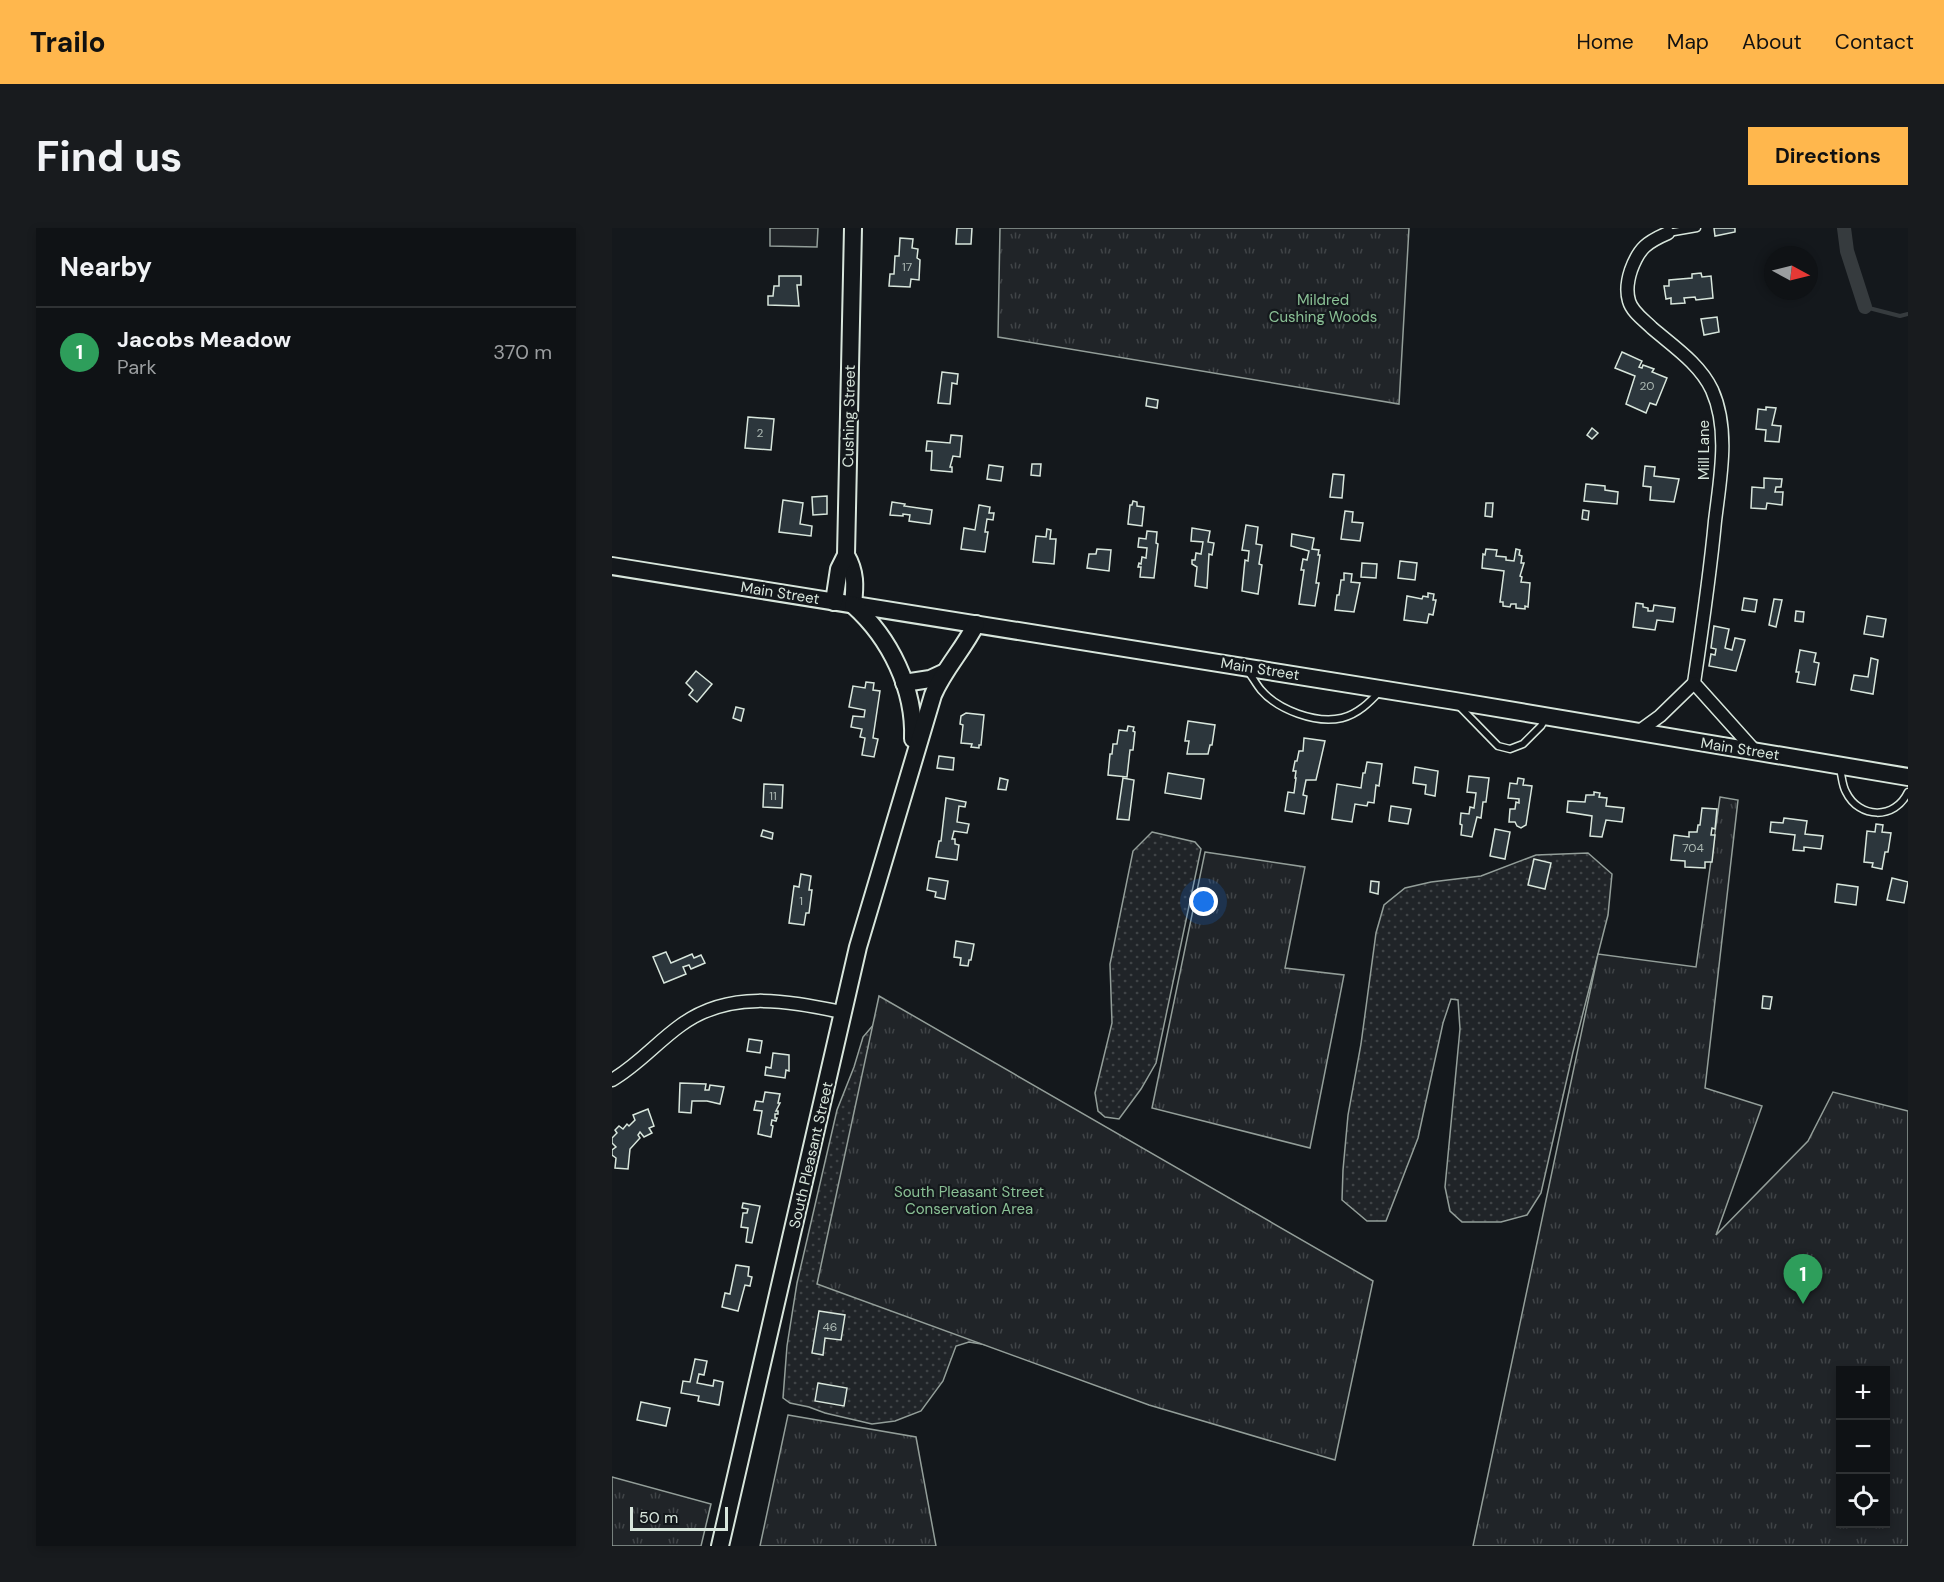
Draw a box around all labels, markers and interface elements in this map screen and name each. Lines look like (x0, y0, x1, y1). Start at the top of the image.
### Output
text: Trailo (30, 24, 106, 61)
text: Home (1576, 28, 1634, 56)
text: Map (1667, 28, 1709, 56)
text: About (1742, 28, 1802, 56)
text: Contact (1835, 28, 1914, 56)
button: Directions (1748, 127, 1908, 185)
text: Find us (36, 129, 182, 184)
north arrow (1764, 246, 1818, 300)
text: Nearby (60, 250, 152, 284)
house number: 17 (902, 259, 912, 275)
park label: Mildred Cushing Woods (1269, 290, 1377, 327)
text: Jacobs Meadow (117, 325, 291, 354)
text: 1 (76, 339, 83, 365)
text: 370 m (493, 339, 552, 365)
text: Park (117, 354, 157, 380)
street label: Cushing Street (838, 364, 860, 467)
house number: 20 (1639, 378, 1655, 394)
street label: Mill Lane (1694, 420, 1714, 480)
house number: 2 (757, 425, 764, 441)
street label: Main Street (739, 577, 821, 609)
street label: Main Street (1219, 653, 1301, 685)
street label: Main Street (1699, 733, 1781, 765)
house number: 11 (769, 788, 777, 804)
house number: 704 (1682, 840, 1704, 856)
your location (1189, 887, 1218, 916)
house number: 1 (799, 893, 803, 909)
street label: South Pleasant Street (784, 1080, 838, 1230)
park label: South Pleasant Street Conservation Area (894, 1182, 1044, 1219)
pin: 1 (1784, 1254, 1822, 1304)
house number: 46 (823, 1319, 837, 1335)
map controls (1836, 1366, 1890, 1528)
button: + (1836, 1366, 1890, 1420)
button: − (1836, 1420, 1890, 1474)
button: locate (1836, 1474, 1890, 1528)
scale bar (630, 1504, 728, 1532)
text: 50 m (639, 1507, 678, 1528)

